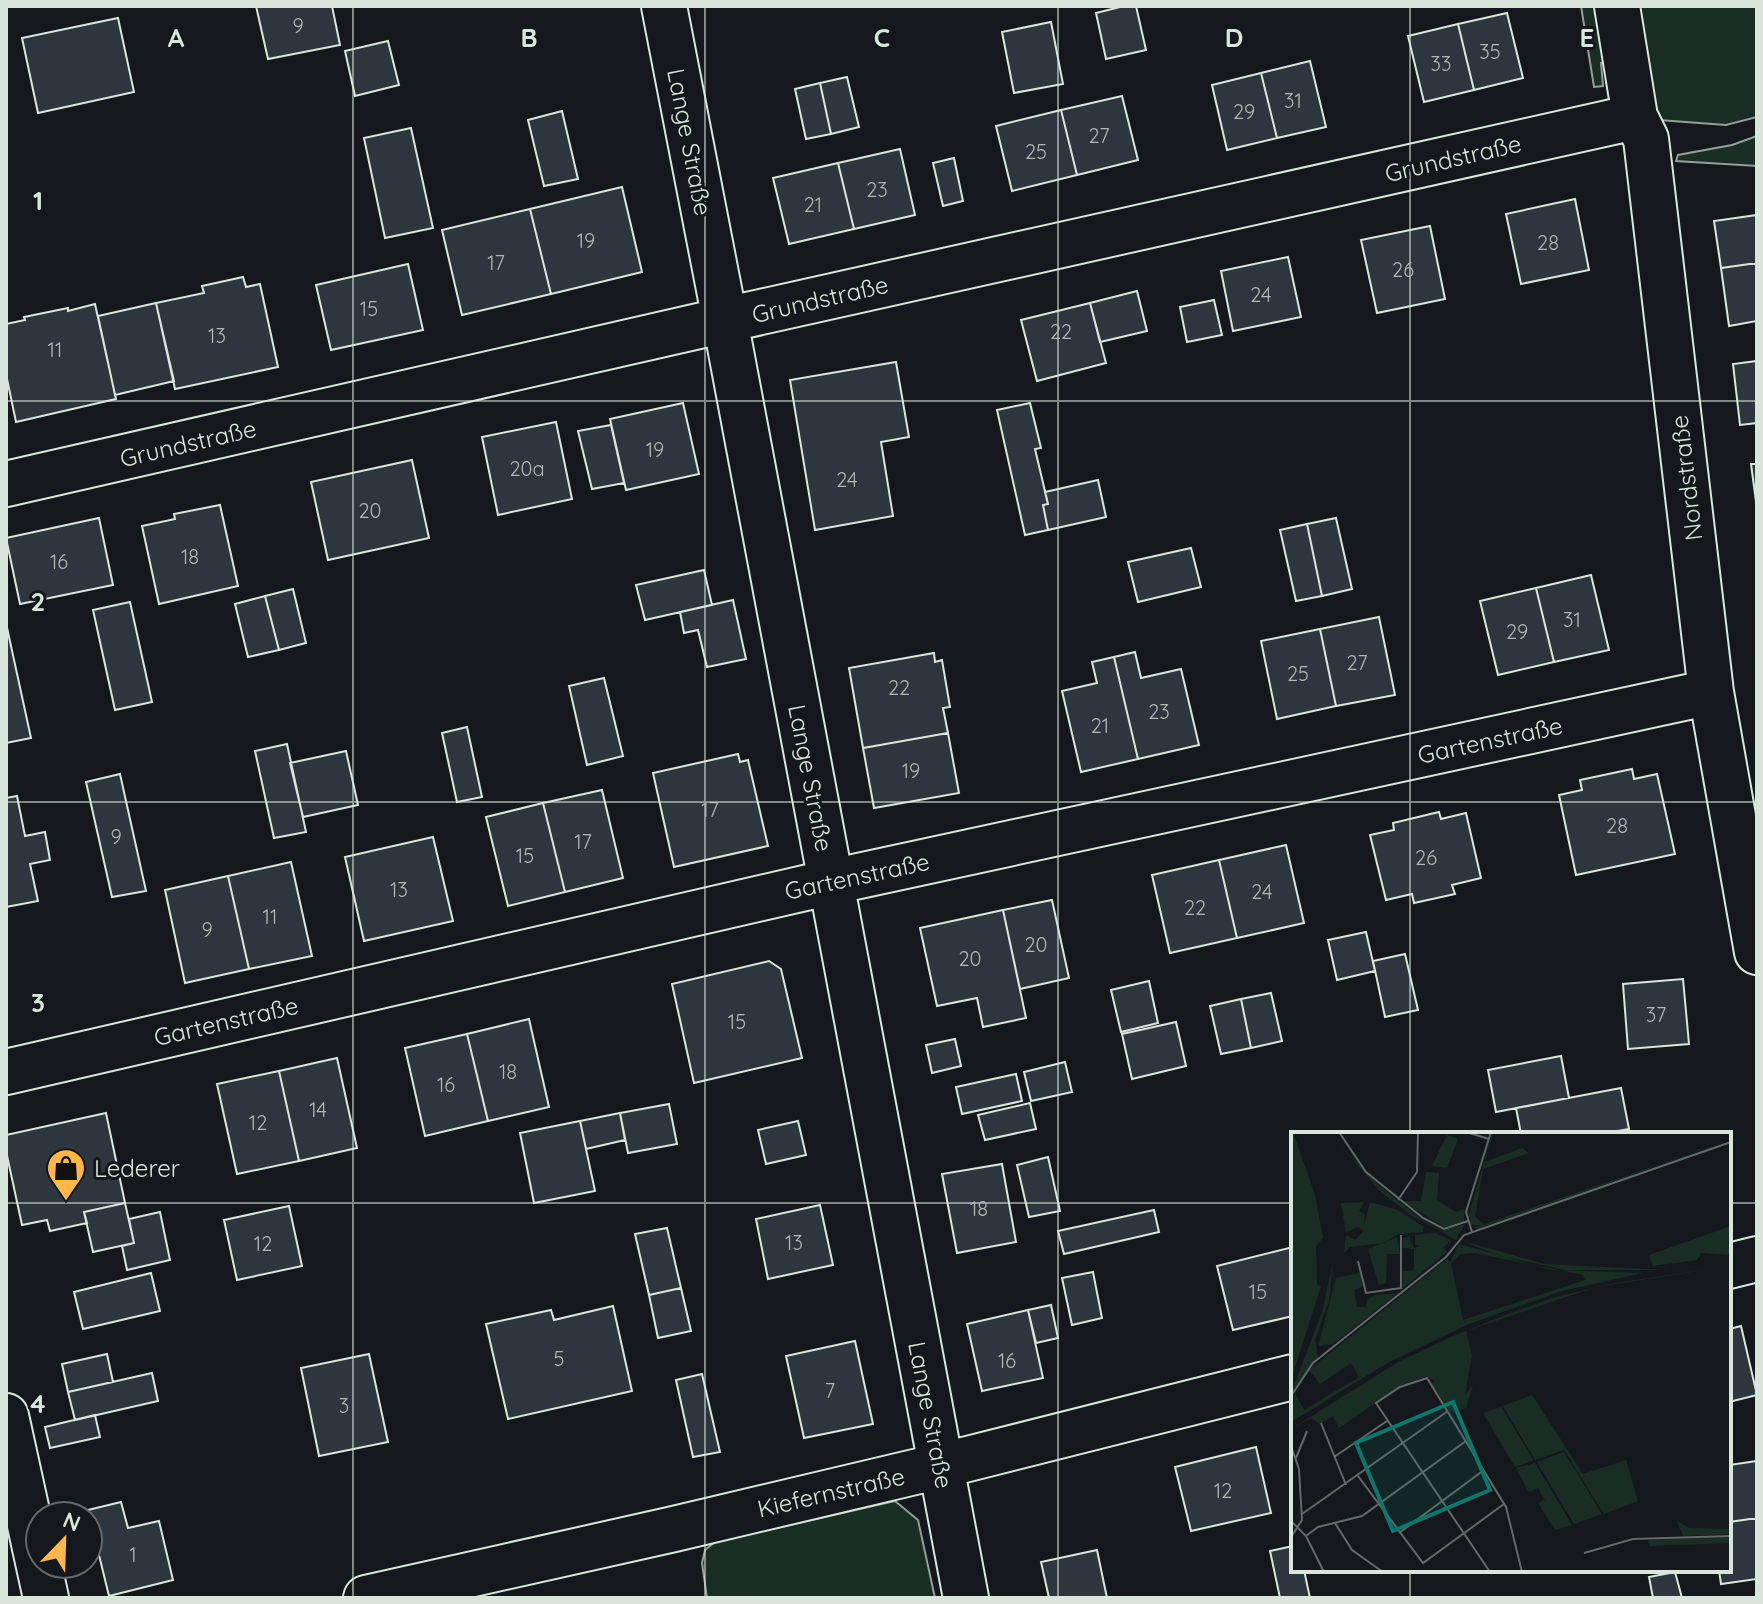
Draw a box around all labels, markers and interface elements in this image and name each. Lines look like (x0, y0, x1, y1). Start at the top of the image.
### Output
house number: 9 (292, 13, 304, 38)
text: A (168, 21, 185, 54)
text: B (520, 21, 538, 54)
text: C (874, 21, 890, 54)
text: D (1225, 21, 1243, 54)
text: E (1580, 21, 1594, 54)
house number: 35 (1479, 39, 1501, 64)
house number: 33 (1431, 51, 1451, 76)
street label: Lange Straße (661, 66, 719, 218)
house number: 31 (1284, 88, 1302, 113)
house number: 29 (1233, 99, 1255, 124)
house number: 27 (1089, 123, 1109, 148)
street label: Grundstraße (1382, 128, 1524, 188)
house number: 25 (1025, 139, 1047, 164)
house number: 23 (866, 177, 888, 202)
text: 1 (33, 184, 43, 217)
house number: 21 (804, 192, 822, 217)
house number: 19 (577, 228, 595, 253)
house number: 28 (1537, 230, 1559, 255)
house number: 17 (487, 250, 505, 275)
house number: 26 (1392, 257, 1414, 282)
street label: Grundstraße (749, 269, 891, 329)
house number: 24 (1250, 282, 1272, 307)
house number: 15 (360, 296, 378, 321)
house number: 22 (1050, 319, 1072, 344)
house number: 13 (208, 323, 226, 348)
house number: 11 (48, 337, 62, 362)
street label: Grundstraße (117, 413, 259, 473)
street label: Nordstraße (1663, 414, 1709, 542)
house number: 19 (646, 437, 664, 462)
house number: 20a (509, 456, 545, 481)
house number: 24 (836, 467, 858, 492)
house number: 20 (359, 498, 381, 523)
house number: 18 (181, 544, 199, 569)
house number: 16 (50, 549, 68, 574)
text: 2 (31, 585, 45, 618)
house number: 31 (1563, 607, 1581, 632)
house number: 29 (1506, 619, 1528, 644)
house number: 27 (1347, 650, 1367, 675)
house number: 25 (1287, 661, 1309, 686)
house number: 22 (888, 675, 910, 700)
house number: 23 (1148, 699, 1170, 724)
street label: Lange Straße (782, 702, 840, 854)
street label: Gartenstraße (1415, 710, 1565, 770)
house number: 21 (1091, 713, 1109, 738)
house number: 19 (902, 758, 920, 783)
house number: 17 (701, 797, 719, 822)
house number: 28 (1606, 813, 1628, 838)
house number: 9 (110, 824, 122, 849)
house number: 17 (574, 829, 592, 854)
house number: 15 (516, 843, 534, 868)
house number: 26 (1415, 845, 1437, 870)
street label: Gartenstraße (782, 846, 932, 906)
house number: 13 (390, 877, 408, 902)
house number: 24 (1251, 879, 1273, 904)
house number: 22 (1184, 895, 1206, 920)
house number: 11 (263, 904, 277, 929)
house number: 9 (201, 917, 213, 942)
house number: 20 (1025, 932, 1047, 957)
house number: 20 (959, 946, 981, 971)
text: 3 (31, 986, 45, 1019)
street label: Gartenstraße (151, 990, 301, 1052)
house number: 37 (1646, 1002, 1666, 1027)
house number: 15 (728, 1009, 746, 1034)
house number: 18 (499, 1059, 517, 1084)
house number: 16 (437, 1072, 455, 1097)
house number: 14 (309, 1097, 327, 1122)
house number: 12 (249, 1110, 267, 1135)
inset map (1291, 1132, 1731, 1572)
shop icon: Lederer (45, 1147, 87, 1202)
place label: Lederer (94, 1153, 180, 1183)
house number: 18 (970, 1196, 988, 1221)
house number: 13 (785, 1230, 803, 1255)
house number: 12 (254, 1231, 272, 1256)
house number: 15 (1249, 1279, 1267, 1304)
street label: Lange Straße (902, 1339, 960, 1491)
house number: 5 (554, 1346, 564, 1371)
house number: 16 (998, 1348, 1016, 1373)
house number: 7 (825, 1378, 835, 1403)
text: 4 (30, 1387, 46, 1420)
house number: 3 (339, 1393, 349, 1418)
street label: Kiefernstraße (754, 1460, 908, 1524)
house number: 12 (1214, 1478, 1232, 1503)
north arrow (24, 1500, 104, 1580)
text: N (59, 1506, 85, 1538)
house number: 1 (129, 1542, 137, 1567)

